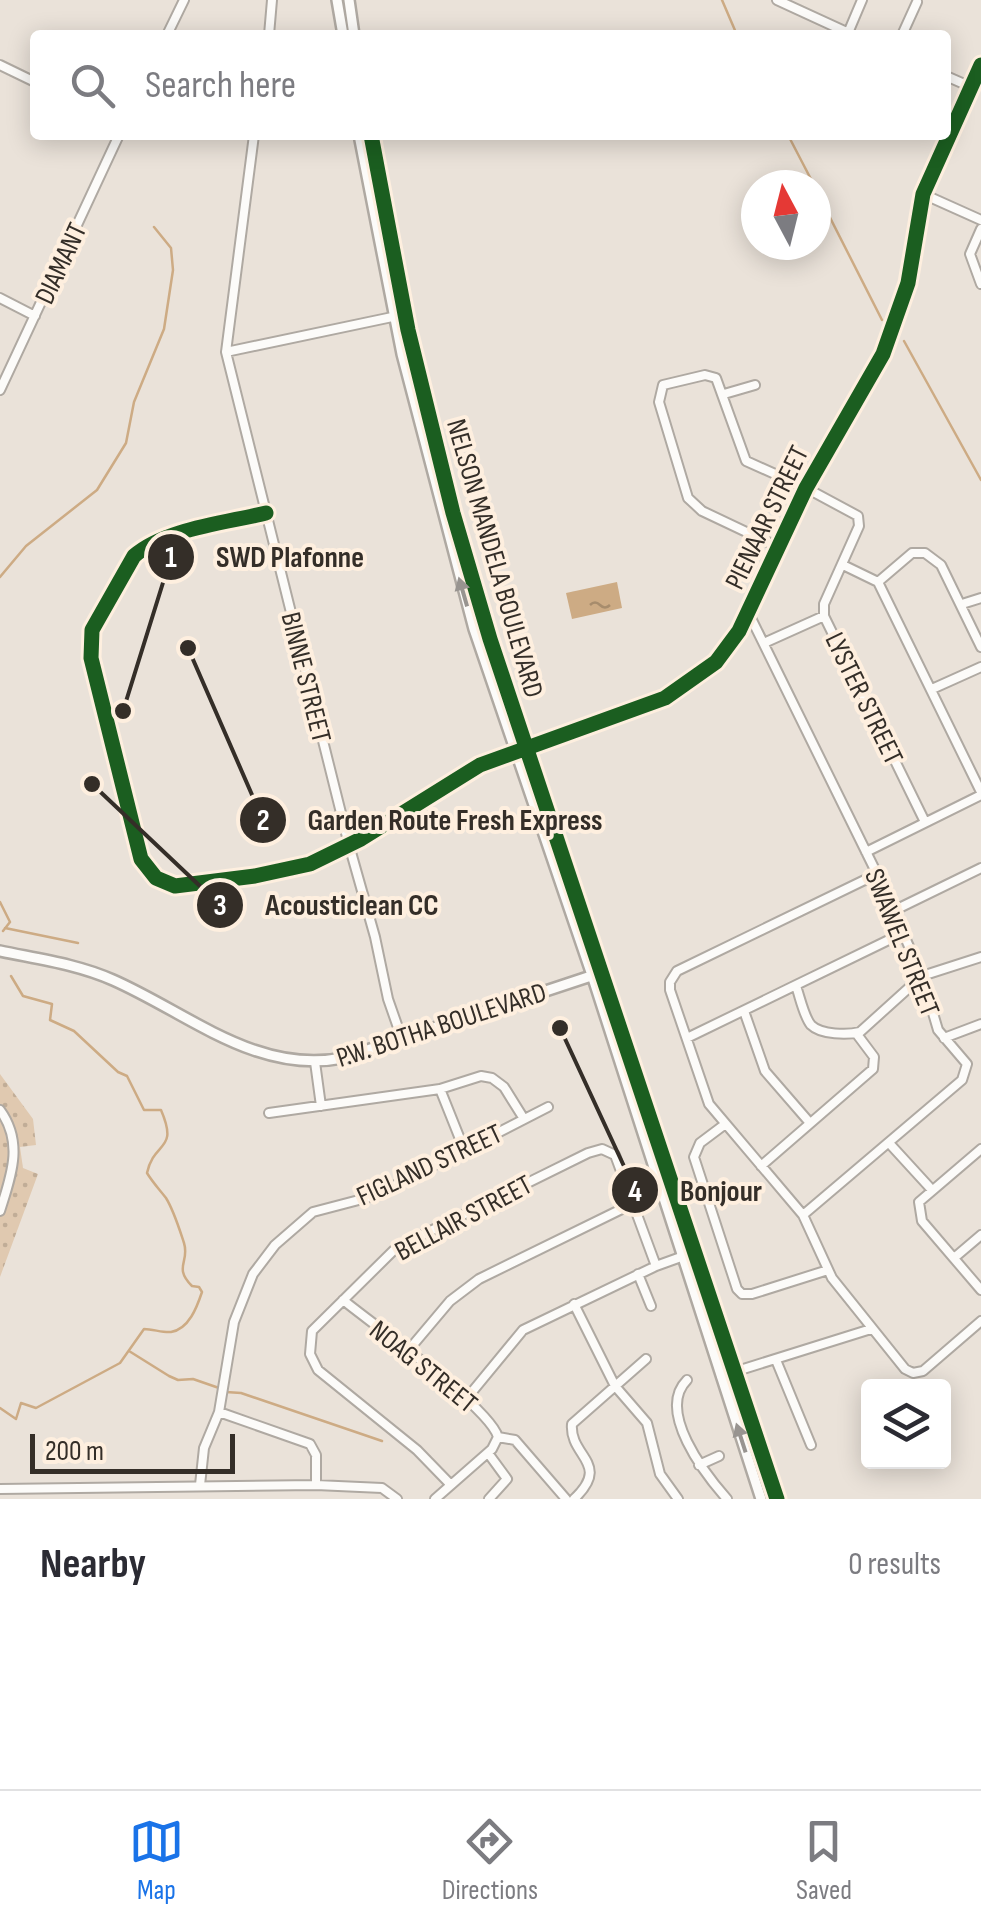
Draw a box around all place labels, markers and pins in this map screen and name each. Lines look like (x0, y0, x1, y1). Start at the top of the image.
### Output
callout: SWD Plafonne (146, 527, 384, 587)
callout: Garden Route Fresh Express (238, 790, 623, 850)
callout: Acousticlean CC (195, 875, 459, 935)
callout: Bonjour (610, 1160, 782, 1220)

